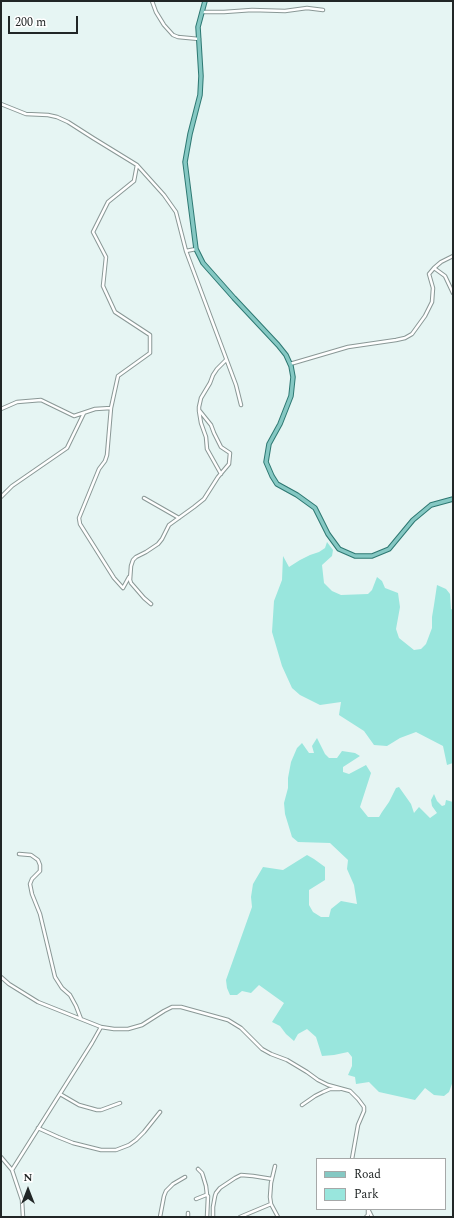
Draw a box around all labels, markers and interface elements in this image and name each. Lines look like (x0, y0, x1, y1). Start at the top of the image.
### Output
scale bar (10, 8, 80, 34)
text: 200 m (15, 13, 46, 32)
legend (316, 1158, 446, 1210)
text: Road (354, 1165, 381, 1184)
text: N (24, 1169, 32, 1186)
north arrow (8, 1170, 48, 1210)
text: Park (354, 1185, 379, 1204)

